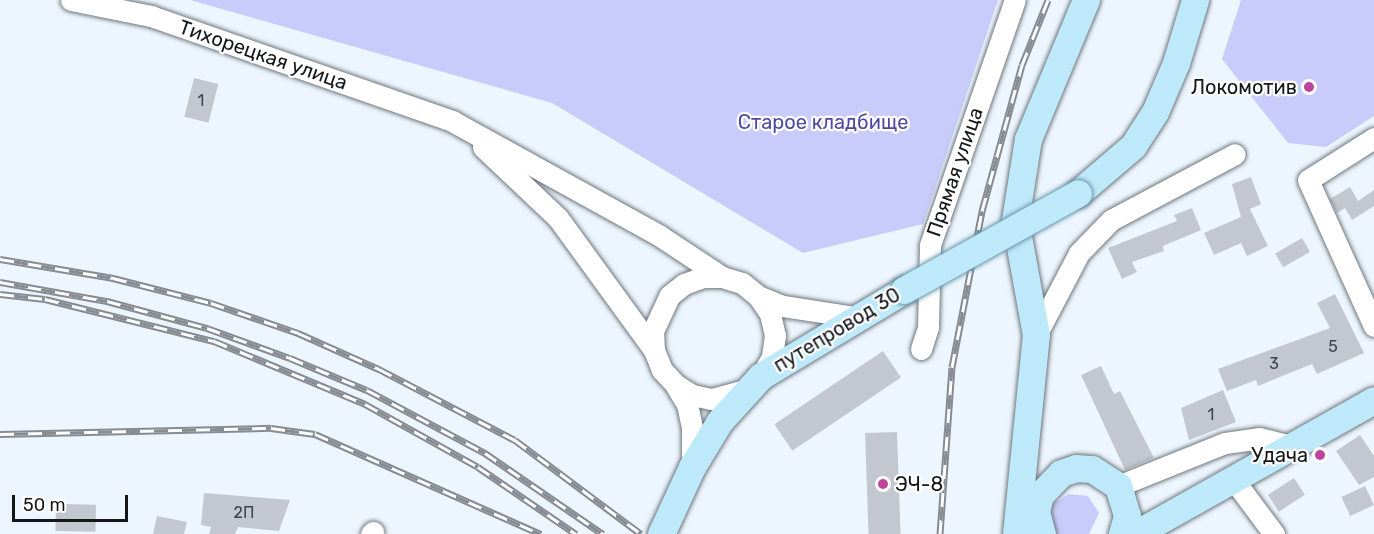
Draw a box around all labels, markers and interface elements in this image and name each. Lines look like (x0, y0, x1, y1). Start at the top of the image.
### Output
street label: Тихорецкая улица (176, 15, 350, 95)
place label: Локомотив (1191, 75, 1297, 99)
marker: Локомотив (1302, 80, 1316, 94)
house number: 1 (198, 91, 204, 111)
street label: Прямая улица (922, 104, 988, 240)
park label: Старое кладбище (738, 110, 908, 134)
street label: путепровод 30 (769, 283, 905, 377)
house number: 5 (1328, 337, 1338, 357)
house number: 3 (1269, 354, 1279, 374)
house number: 1 (1208, 405, 1214, 425)
place label: Удача (1251, 443, 1308, 467)
marker: Удача (1313, 448, 1327, 462)
place label: ЭЧ-8 (895, 472, 943, 496)
marker: ЭЧ-8 (876, 477, 890, 491)
scale bar (15, 483, 130, 521)
text: 50 m (23, 494, 66, 516)
house number: 2П (234, 503, 254, 523)

